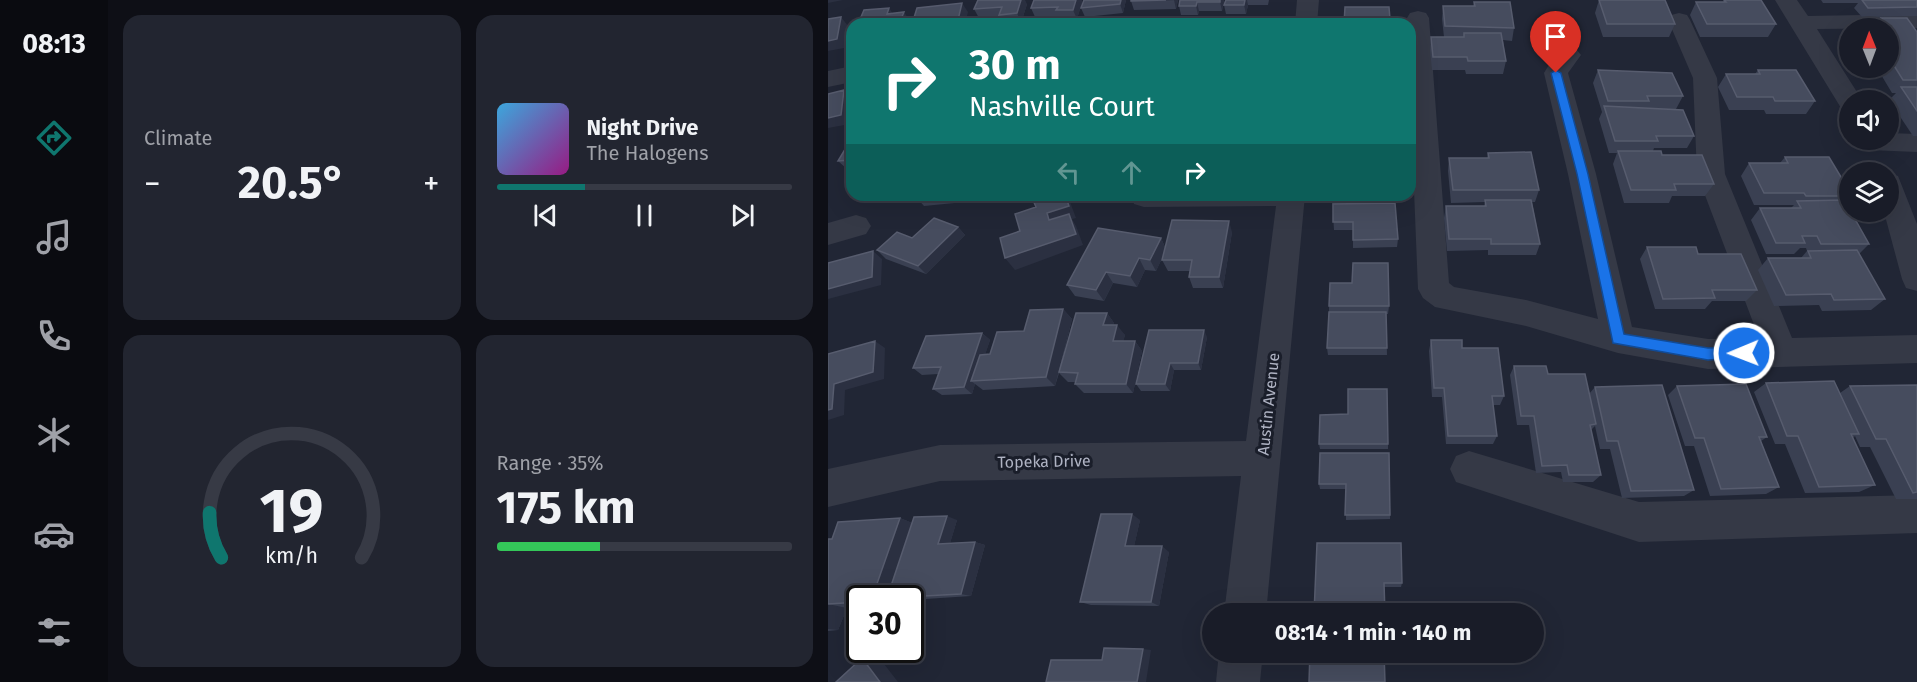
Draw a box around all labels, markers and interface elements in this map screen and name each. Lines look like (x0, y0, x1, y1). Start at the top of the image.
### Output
pin (1530, 11, 1581, 73)
north arrow (1839, 18, 1899, 78)
map controls (1839, 18, 1899, 222)
icon: arrive (1539, 20, 1572, 53)
text: 08:13 (22, 28, 86, 60)
text: 30 m (969, 40, 1061, 90)
icon: right (870, 42, 948, 120)
button: sound (1839, 90, 1899, 150)
text: Nashville Court (969, 91, 1155, 123)
text: Night Drive (587, 114, 698, 141)
icon: directions (33, 117, 75, 159)
text: Climate (144, 126, 212, 150)
text: The Halogens (587, 141, 709, 165)
text: 20.5° (238, 156, 346, 210)
icon: left (1052, 156, 1085, 189)
icon: ahead (1115, 156, 1148, 189)
icon: right (1178, 156, 1211, 189)
button: layers (1839, 162, 1899, 222)
text: − (144, 164, 161, 204)
text: + (423, 164, 440, 204)
icon: previous (529, 199, 562, 232)
icon: pause (628, 199, 661, 232)
icon: next (726, 199, 759, 232)
icon: music (33, 216, 75, 258)
icon: phone (33, 315, 75, 357)
position arrow (1712, 321, 1776, 385)
street label: Austin Avenue (1254, 352, 1283, 456)
icon: climate (33, 414, 75, 456)
text: Range · 35% (497, 451, 604, 475)
street label: Topeka Drive (997, 451, 1091, 472)
text: 19 (260, 474, 324, 549)
text: 175 km (497, 481, 636, 535)
icon: car (33, 513, 75, 555)
text: km/h (265, 543, 318, 569)
speed limit sign: 30 (846, 585, 924, 663)
icon: filters (33, 611, 75, 653)
text: 08:14 · 1 min · 140 m (1275, 619, 1471, 646)

